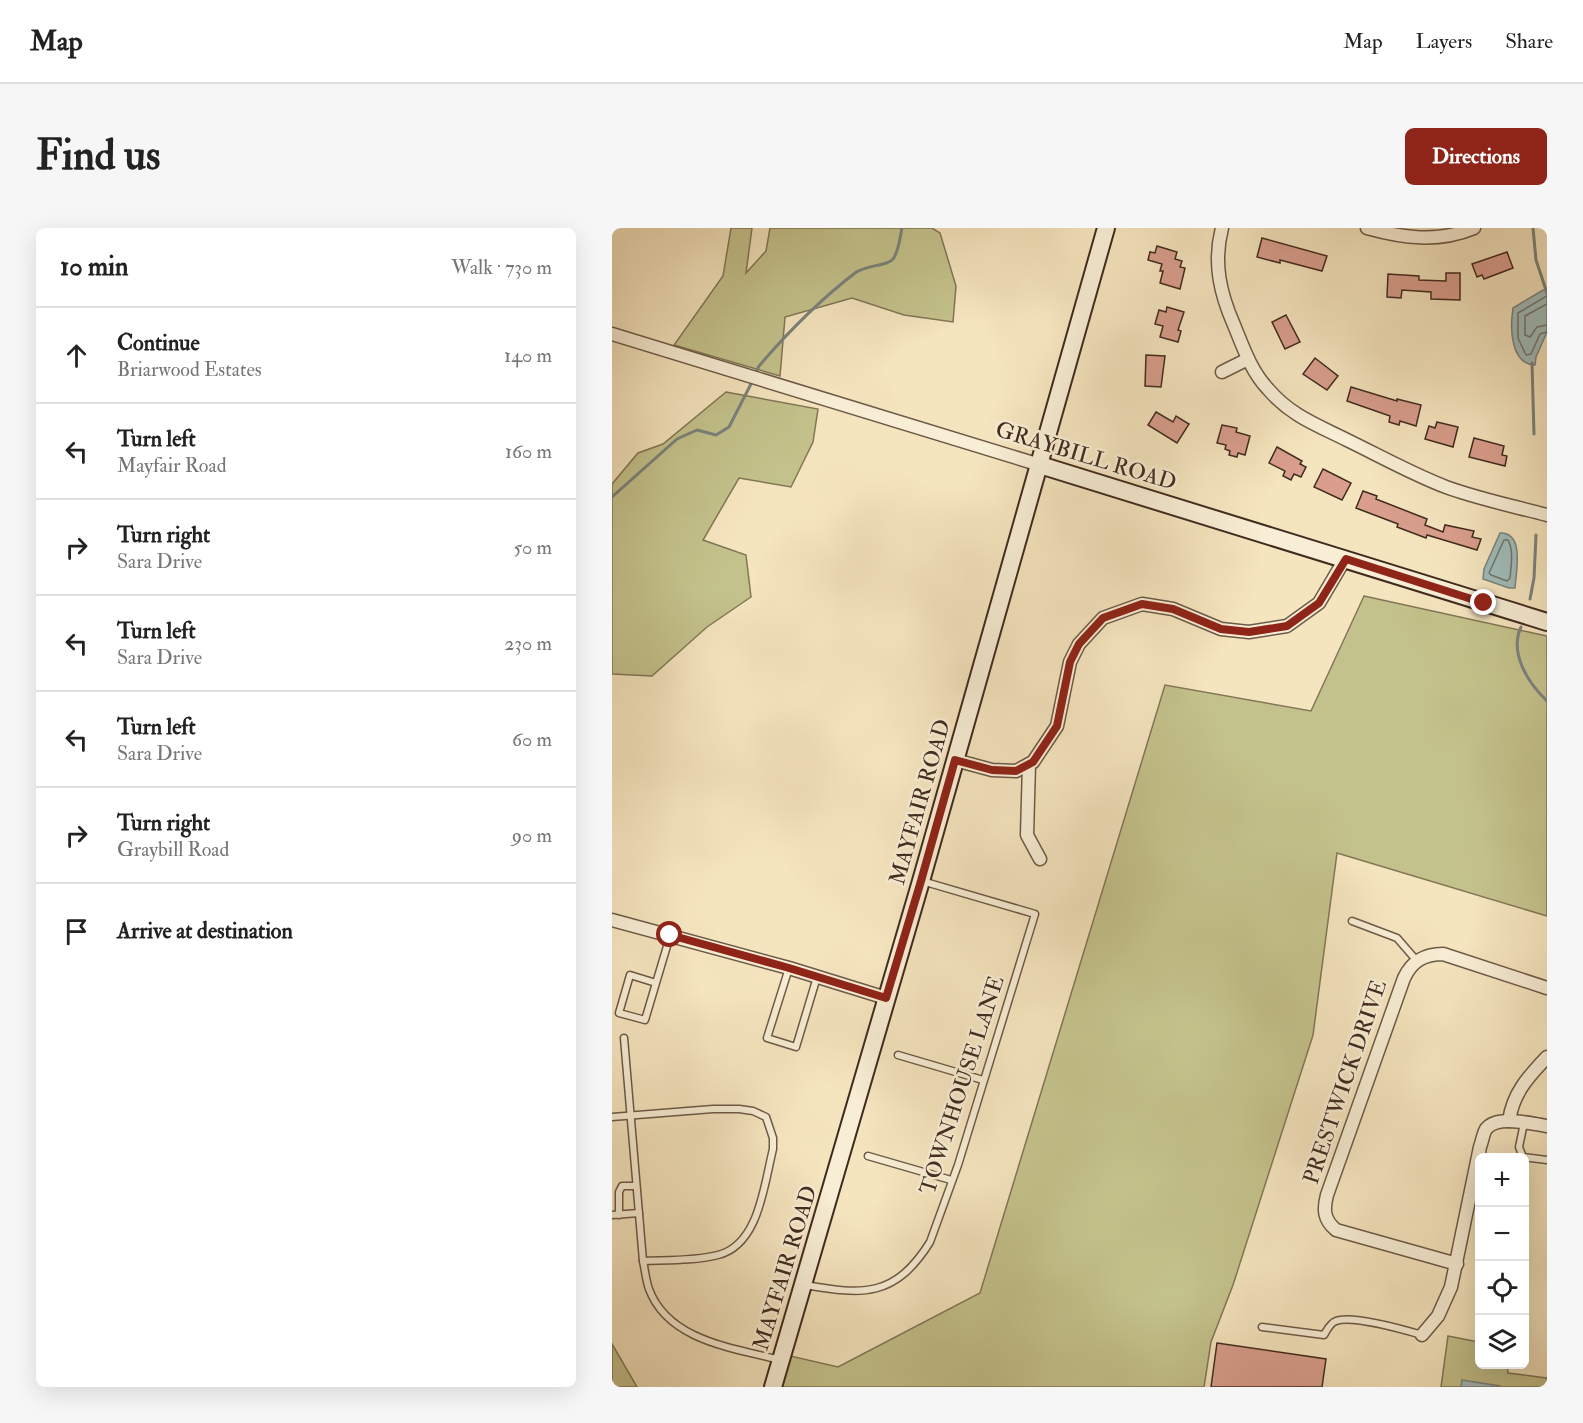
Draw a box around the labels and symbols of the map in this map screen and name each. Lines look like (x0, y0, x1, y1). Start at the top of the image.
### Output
street label: GRAYBILL ROAD (992, 415, 1180, 497)
route end (1470, 589, 1496, 615)
street label: MAYFAIR ROAD (883, 716, 957, 888)
route start (656, 921, 682, 947)
street label: TOWNHOUSE LANE (913, 972, 1011, 1198)
street label: PRESTWICK DRIVE (1297, 976, 1393, 1188)
street label: MAYFAIR ROAD (747, 1182, 823, 1354)

